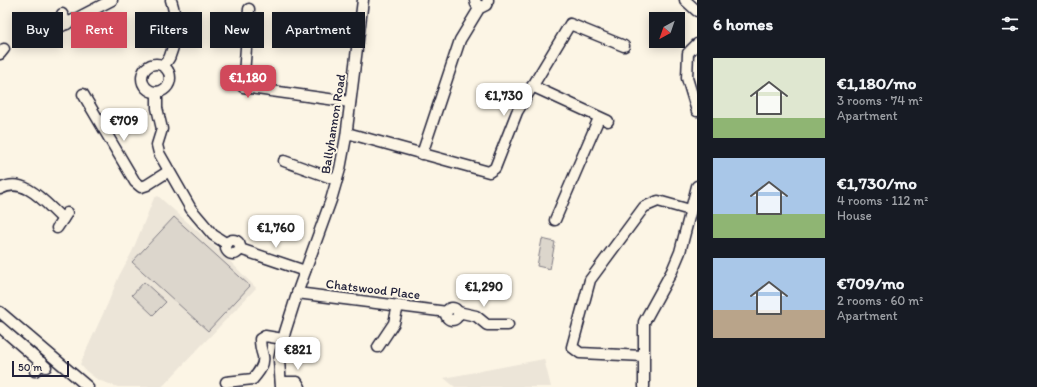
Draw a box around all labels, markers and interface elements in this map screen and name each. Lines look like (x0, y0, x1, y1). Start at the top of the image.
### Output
chip: Buy (12, 12, 63, 48)
chip: Rent (71, 12, 127, 48)
chip: Filters (135, 12, 202, 48)
chip: New (210, 12, 264, 48)
chip: Apartment (272, 12, 365, 48)
north arrow (649, 12, 685, 48)
map controls (649, 12, 685, 48)
icon: filters (999, 13, 1021, 35)
text: 6 homes (713, 14, 773, 34)
pin: €1,180 (215, 65, 281, 99)
text: €1,180 (229, 70, 267, 85)
street label: Ballyhannon Road (318, 73, 348, 175)
text: €1,180/mo (837, 73, 916, 93)
icon: home (745, 74, 793, 122)
pin: €1,730 (471, 83, 537, 117)
text: €1,730 (485, 88, 523, 103)
text: 3 rooms · 74 m² (837, 93, 923, 108)
pin: €709 (100, 108, 148, 142)
text: Apartment (837, 108, 898, 123)
text: €709 (110, 113, 138, 128)
text: €1,730/mo (837, 173, 917, 193)
icon: home (745, 174, 793, 222)
text: 4 rooms · 112 m² (837, 193, 928, 208)
text: House (837, 208, 872, 223)
pin: €1,760 (243, 215, 309, 249)
text: €1,760 (257, 220, 295, 235)
text: €709/mo (837, 273, 905, 293)
pin: €1,290 (451, 274, 517, 308)
icon: home (745, 274, 793, 322)
street label: Chatswood Place (325, 276, 421, 302)
text: €1,290 (465, 279, 503, 294)
text: 2 rooms · 60 m² (837, 293, 923, 308)
text: Apartment (837, 308, 898, 323)
pin: €821 (274, 337, 322, 371)
text: €821 (284, 342, 312, 357)
scale bar (12, 359, 69, 378)
text: 50 m (18, 361, 42, 374)

